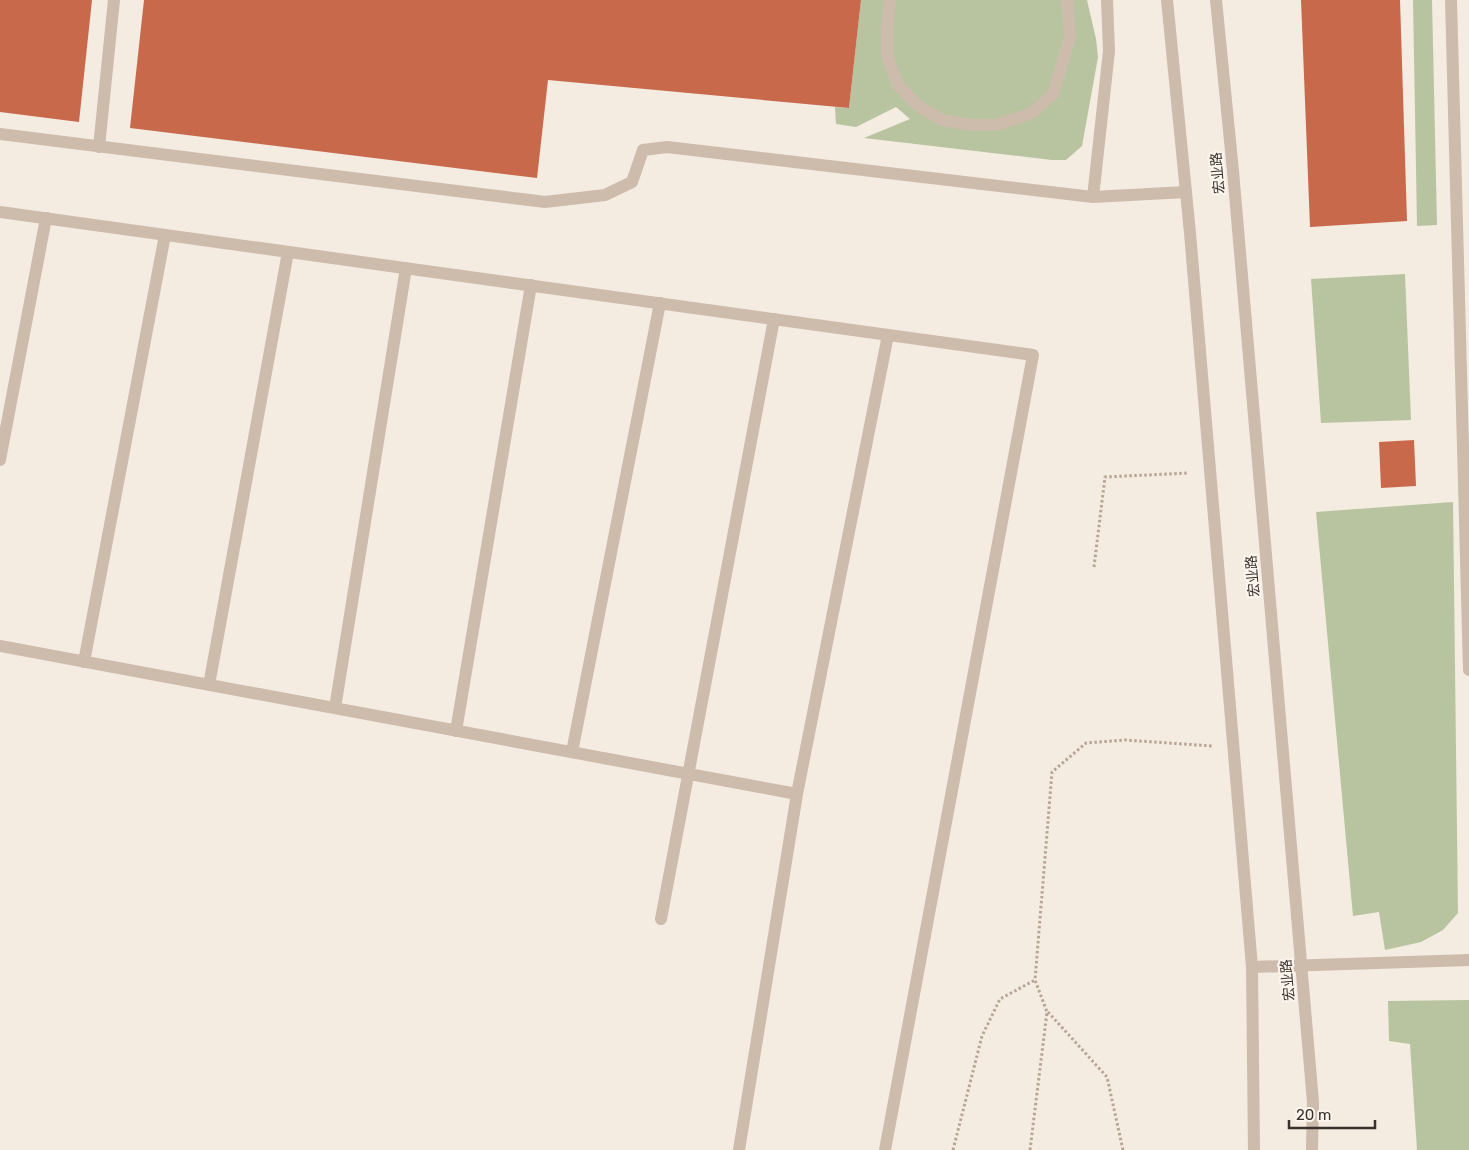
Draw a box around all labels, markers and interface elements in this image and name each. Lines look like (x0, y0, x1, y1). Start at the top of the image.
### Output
street label: 宏业路 (1208, 151, 1228, 195)
street label: 宏业路 (1243, 554, 1263, 598)
street label: 宏业路 (1278, 958, 1298, 1002)
scale bar (1289, 1098, 1375, 1130)
text: 20 m (1296, 1106, 1331, 1124)

